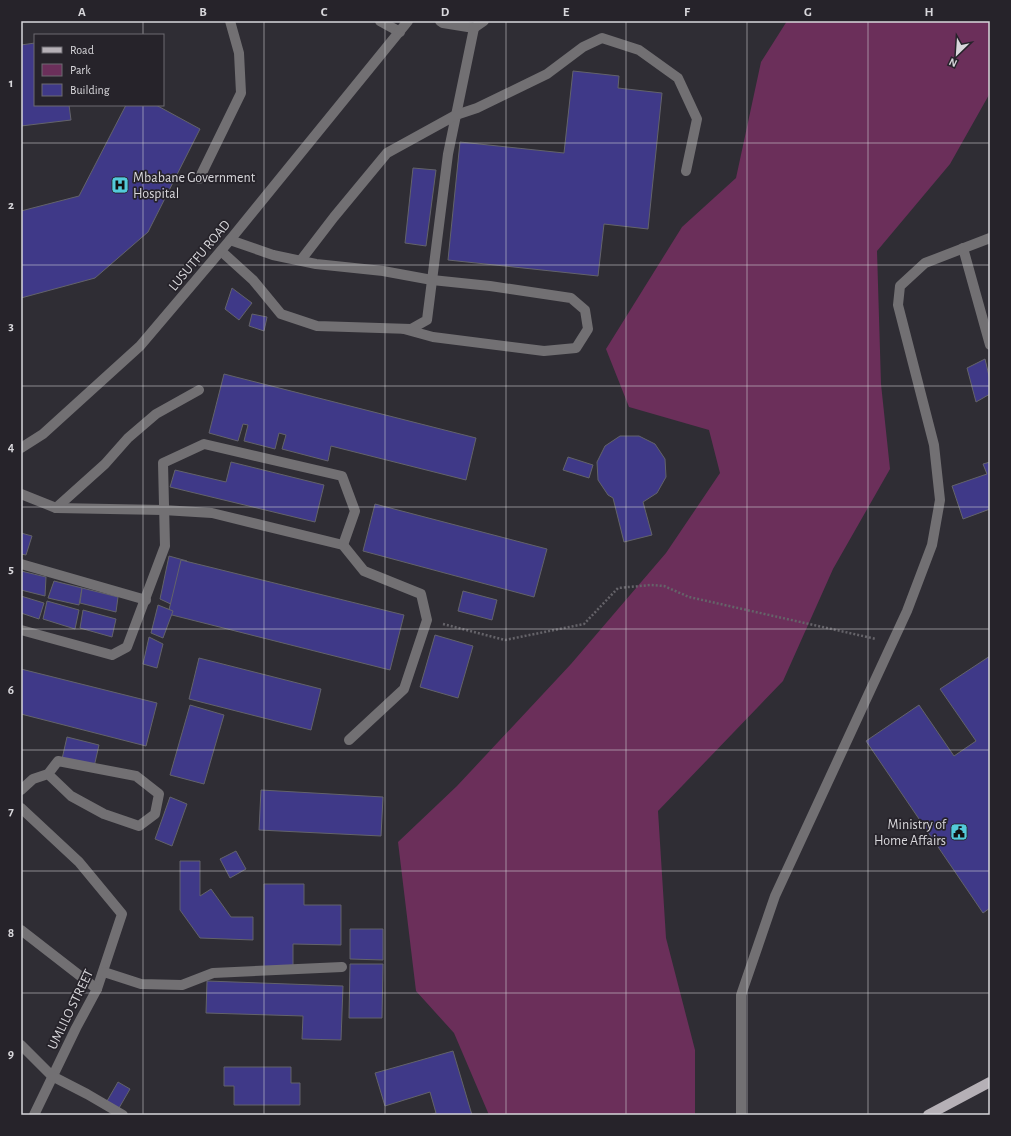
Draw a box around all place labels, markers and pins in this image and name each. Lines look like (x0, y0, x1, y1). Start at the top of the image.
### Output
place label: Mbabane Government Hospital (133, 171, 256, 201)
hospital icon: Mbabane Government Hospital (110, 175, 130, 195)
place label: Ministry of Home Affairs (874, 818, 947, 848)
public building icon: Ministry of Home Affairs (949, 822, 969, 842)

